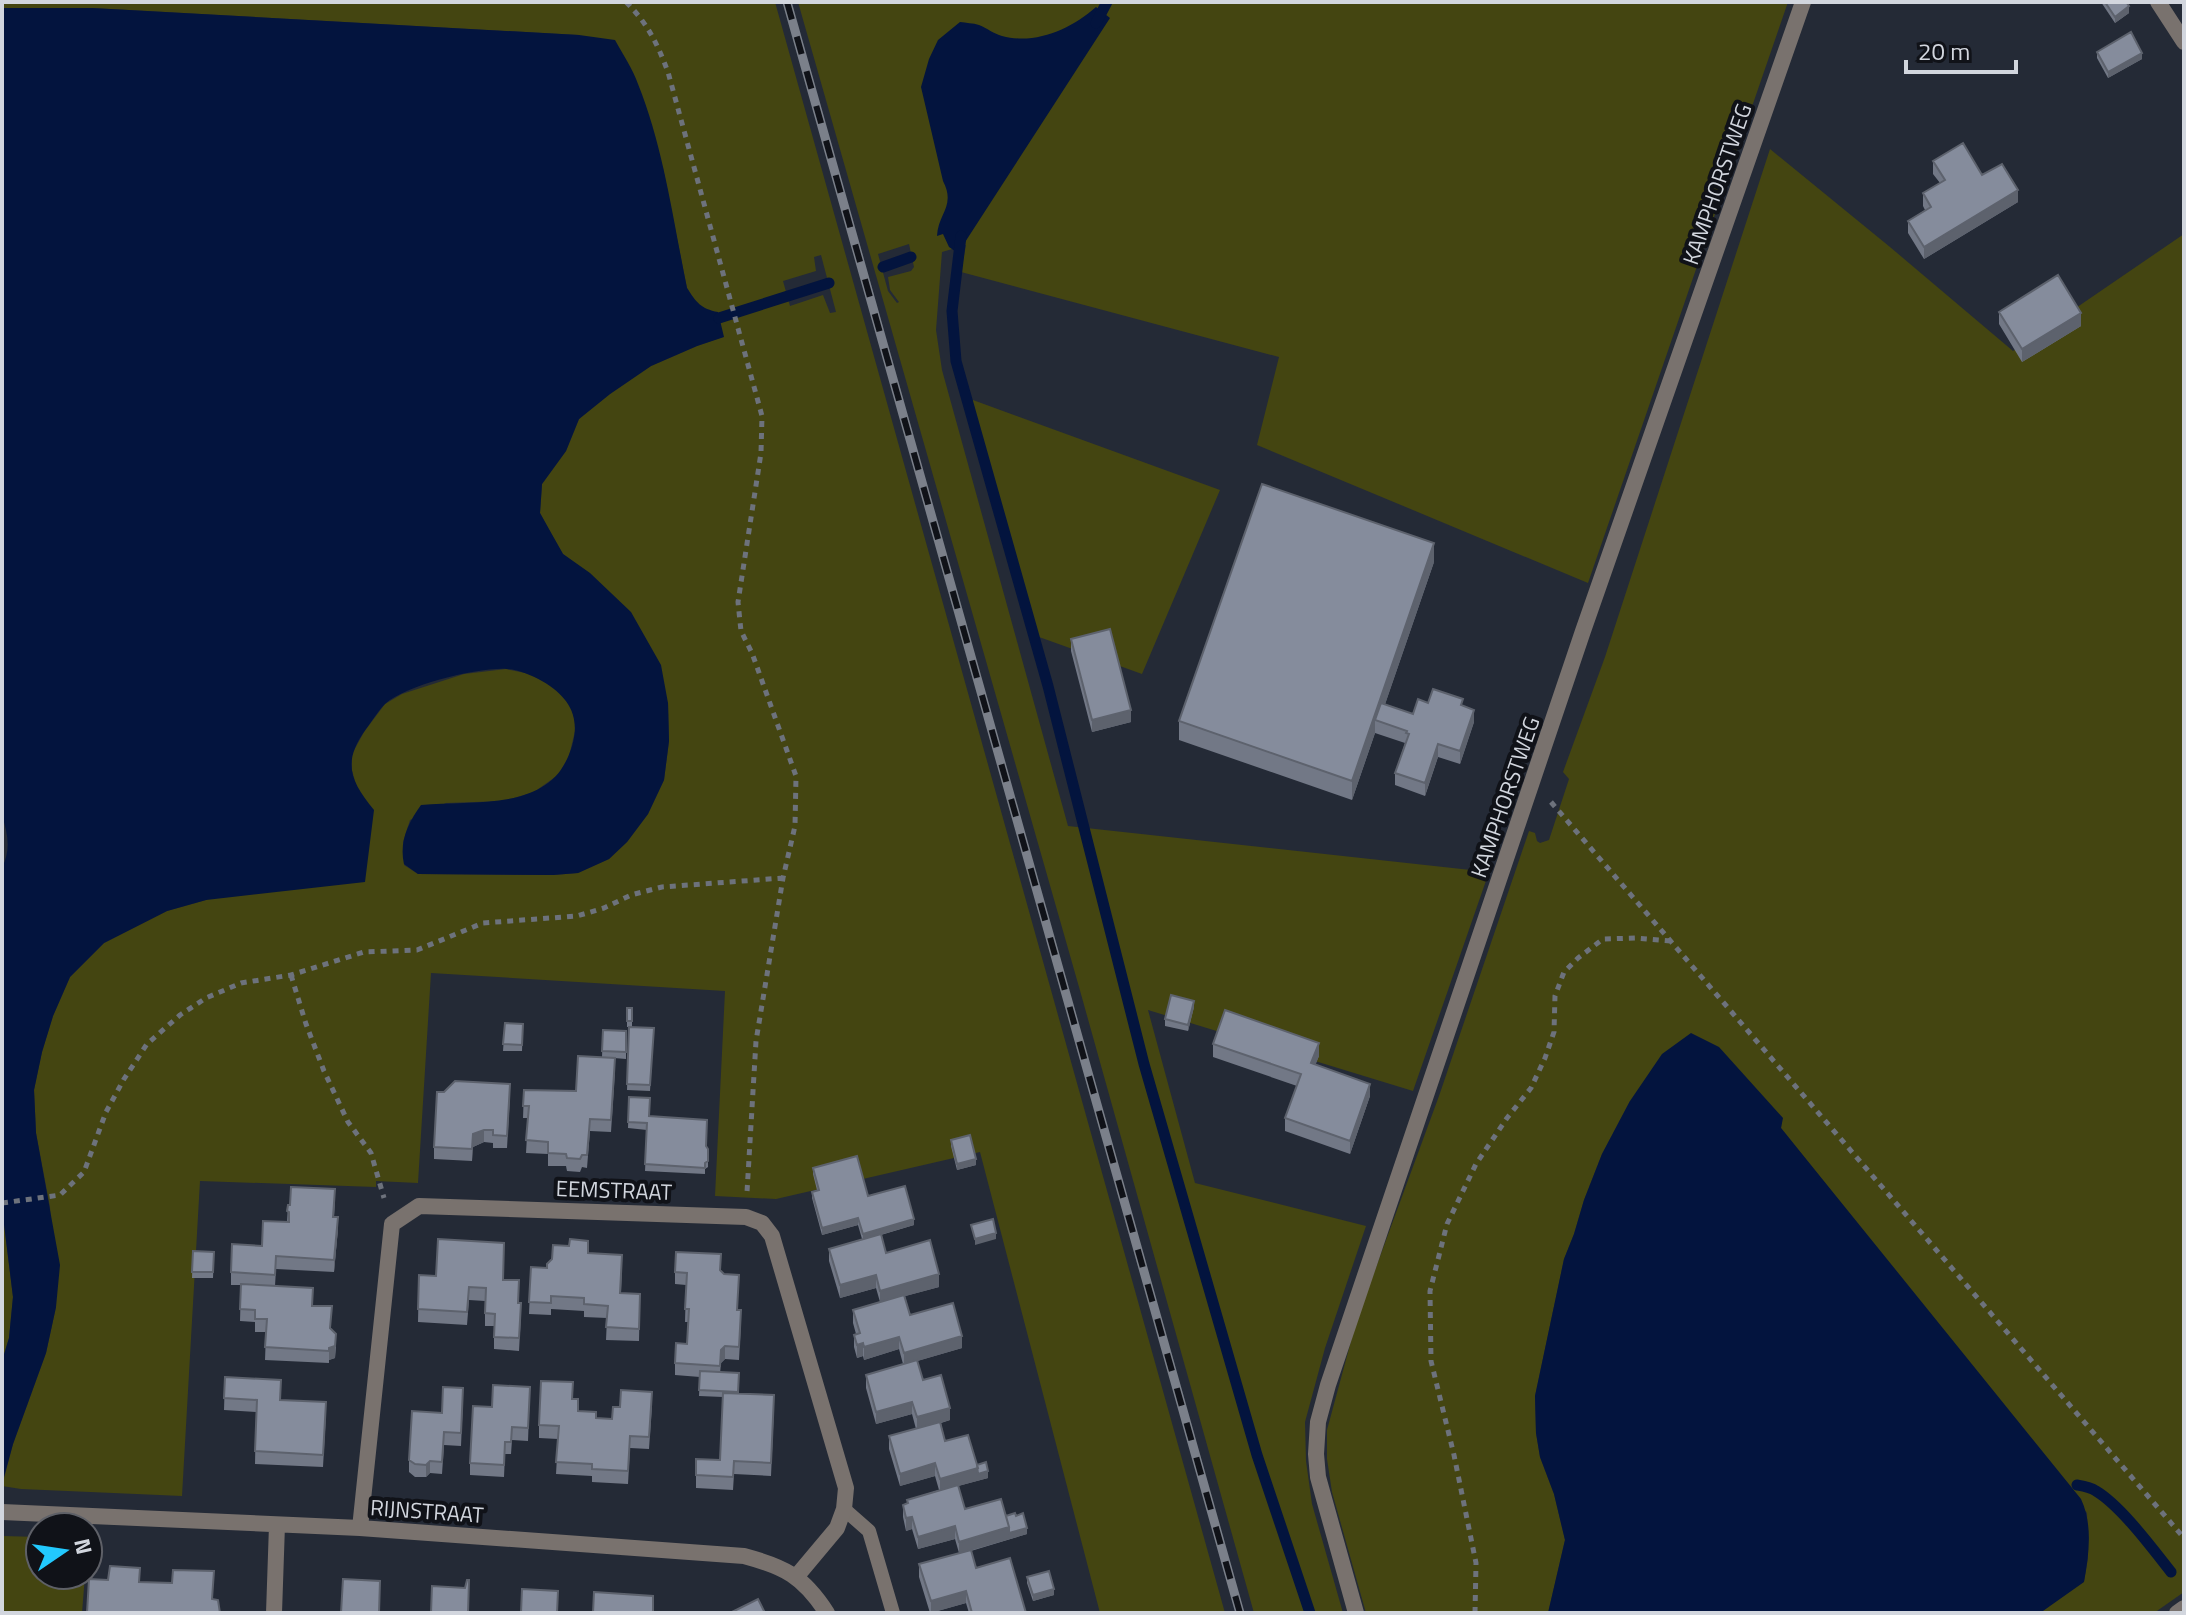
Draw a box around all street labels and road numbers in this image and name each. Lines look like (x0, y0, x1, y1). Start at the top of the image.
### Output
street label: KAMPHORSTWEG (1673, 99, 1761, 269)
street label: KAMPHORSTWEG (1461, 712, 1549, 882)
street label: EEMSTRAAT (555, 1171, 673, 1209)
street label: RIJNSTRAAT (369, 1490, 485, 1532)

